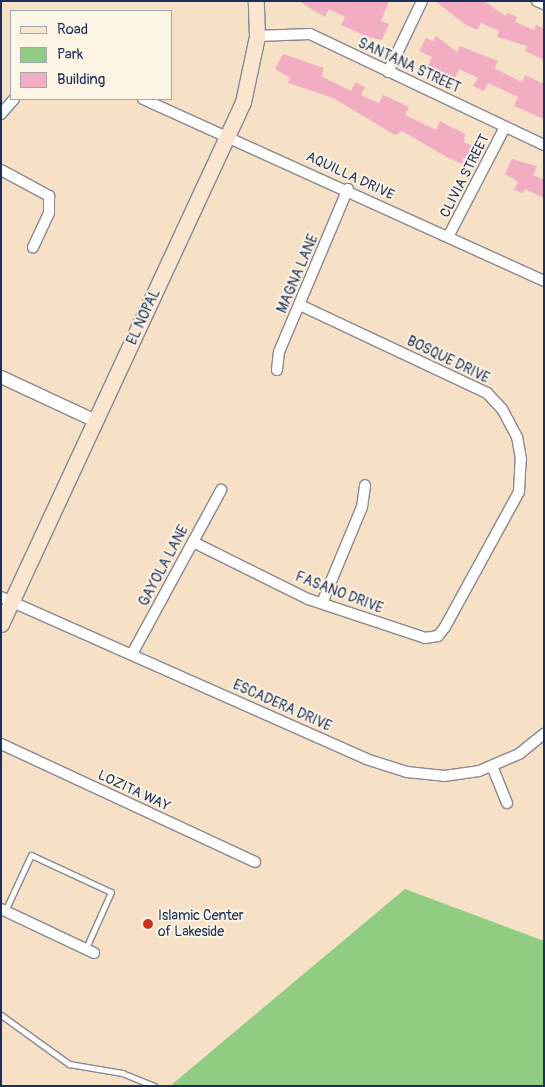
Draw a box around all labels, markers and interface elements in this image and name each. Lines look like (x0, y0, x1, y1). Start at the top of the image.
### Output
legend (10, 10, 172, 100)
text: Road (57, 20, 88, 39)
street label: SANTANA STREET (355, 35, 463, 97)
text: Park (57, 45, 83, 64)
text: Building (57, 70, 105, 89)
street label: CLIVIA STREET (437, 132, 493, 220)
street label: AQUILLA DRIVE (303, 148, 397, 204)
street label: MAGNA LANE (274, 232, 322, 316)
street label: EL NOPAL (124, 286, 164, 348)
street label: BOSQUE DRIVE (404, 333, 492, 387)
street label: GAYOLA LANE (136, 523, 192, 609)
street label: FASANO DRIVE (293, 569, 385, 617)
street label: ESCADERA DRIVE (230, 677, 334, 735)
street label: LOZITA WAY (95, 767, 173, 815)
place label: Islamic Center of Lakeside (158, 908, 244, 940)
marker: Islamic Center of Lakeside (142, 918, 154, 930)

